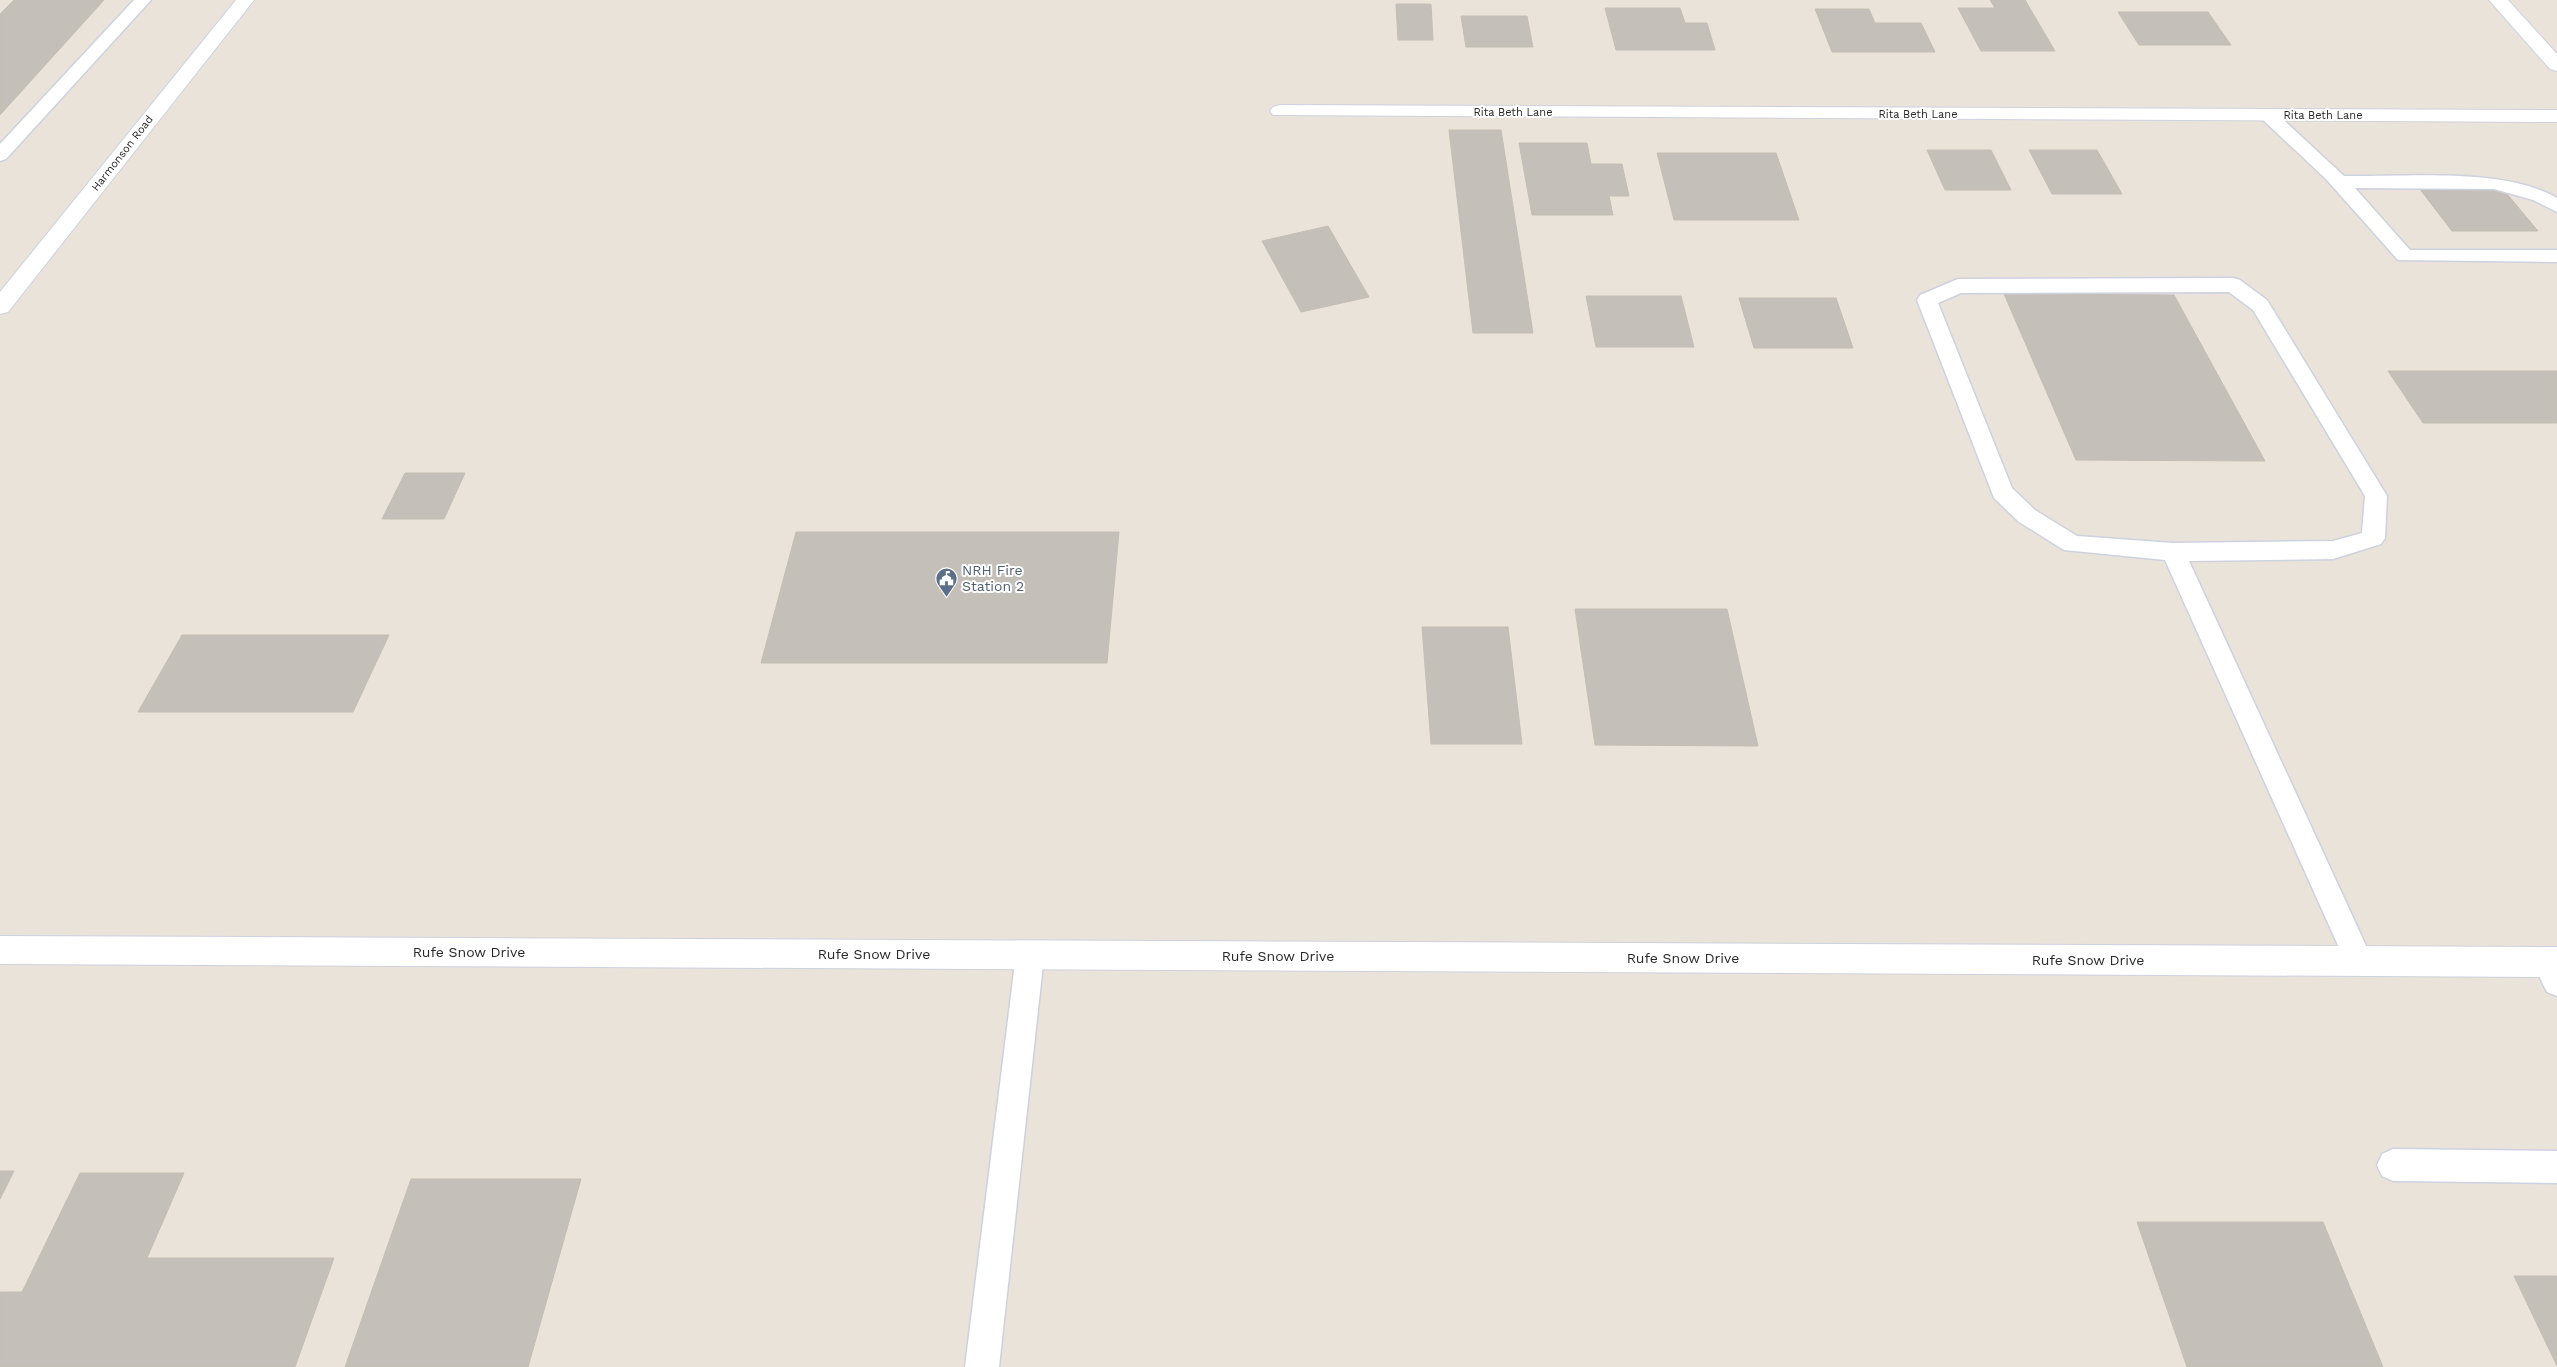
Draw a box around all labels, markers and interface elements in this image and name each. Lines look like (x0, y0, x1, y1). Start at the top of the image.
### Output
street label: Rita Beth Lane (1473, 106, 1553, 119)
street label: Rita Beth Lane (1878, 108, 1958, 121)
street label: Rita Beth Lane (2283, 109, 2363, 122)
street label: Harmonson Road (89, 113, 156, 194)
place label: NRH Fire Station 2 (962, 562, 1024, 594)
public building icon: NRH Fire Station 2 (934, 566, 958, 597)
street label: Rufe Snow Drive (413, 944, 525, 960)
street label: Rufe Snow Drive (818, 946, 930, 962)
street label: Rufe Snow Drive (1222, 948, 1334, 964)
street label: Rufe Snow Drive (1627, 950, 1739, 966)
street label: Rufe Snow Drive (2032, 952, 2144, 968)

